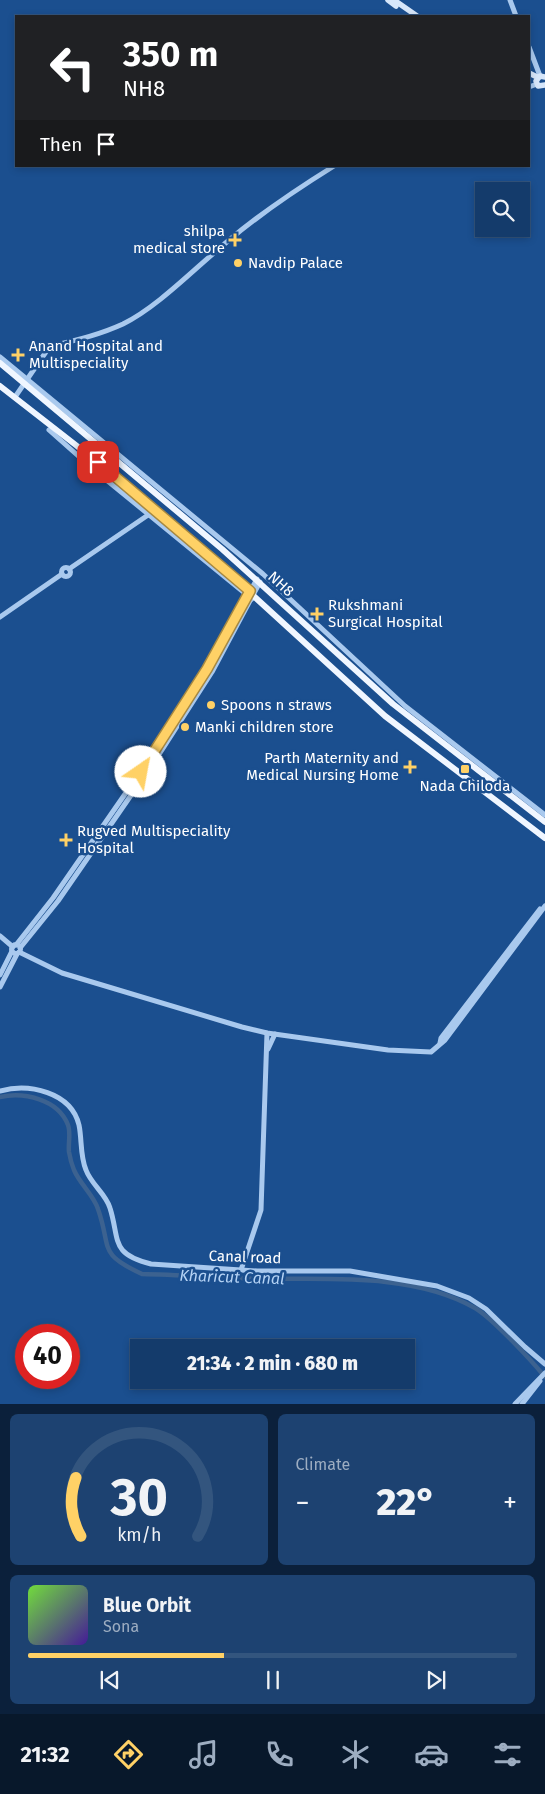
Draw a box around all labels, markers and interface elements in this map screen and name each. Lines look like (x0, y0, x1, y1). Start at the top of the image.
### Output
text: 350 m (123, 33, 218, 75)
icon: left (40, 35, 105, 100)
text: NH8 (123, 75, 165, 102)
icon: arrive (92, 130, 120, 158)
text: Then (40, 133, 82, 156)
map controls (475, 182, 530, 237)
button: search (475, 182, 530, 237)
place label: shilpa medical store (133, 222, 225, 257)
marker: shilpa medical store (229, 234, 241, 246)
place label: Navdip Palace (248, 254, 343, 272)
marker: Navdip Palace (232, 257, 244, 269)
place label: Anand Hospital and Multispeciality (29, 337, 163, 372)
marker: Anand Hospital and Multispeciality (11, 348, 25, 362)
pin (77, 441, 119, 483)
icon: arrive (84, 448, 112, 476)
street label: NH8 (264, 568, 298, 600)
place label: Rukshmani Surgical Hospital (328, 596, 443, 631)
marker: Rukshmani Surgical Hospital (310, 607, 324, 621)
place label: Spoons n straws (221, 696, 332, 714)
marker: Spoons n straws (205, 699, 217, 711)
place label: Manki children store (195, 718, 334, 736)
marker: Manki children store (179, 721, 191, 733)
position arrow (114, 745, 166, 797)
place label: Parth Maternity and Medical Nursing Home (246, 749, 399, 784)
marker: Parth Maternity and Medical Nursing Home (403, 760, 417, 774)
marker: Nada Chiloda (459, 763, 471, 775)
place label: Nada Chiloda (420, 777, 511, 795)
place label: Rugved Multispeciality Hospital (77, 822, 231, 857)
marker: Rugved Multispeciality Hospital (59, 833, 73, 847)
street label: Canal road (208, 1247, 282, 1267)
water label: Kharicut Canal (179, 1266, 285, 1288)
speed limit sign: 40 (15, 1324, 80, 1389)
text: 21:34 · 2 min · 680 m (187, 1352, 358, 1375)
text: Climate (296, 1455, 350, 1474)
text: 30 (109, 1466, 167, 1529)
text: 22° (377, 1479, 436, 1525)
text: − (296, 1486, 310, 1519)
text: + (503, 1486, 517, 1519)
text: km/h (117, 1524, 161, 1546)
text: Blue Orbit (103, 1594, 191, 1617)
text: Sona (103, 1617, 139, 1636)
icon: previous (96, 1666, 124, 1694)
icon: pause (259, 1666, 287, 1694)
icon: next (422, 1666, 450, 1694)
icon: directions (111, 1737, 146, 1772)
icon: music (186, 1737, 221, 1772)
icon: phone (262, 1737, 297, 1772)
icon: climate (338, 1737, 373, 1772)
icon: car (414, 1737, 449, 1772)
icon: filters (490, 1737, 525, 1772)
text: 21:32 (20, 1741, 70, 1768)

